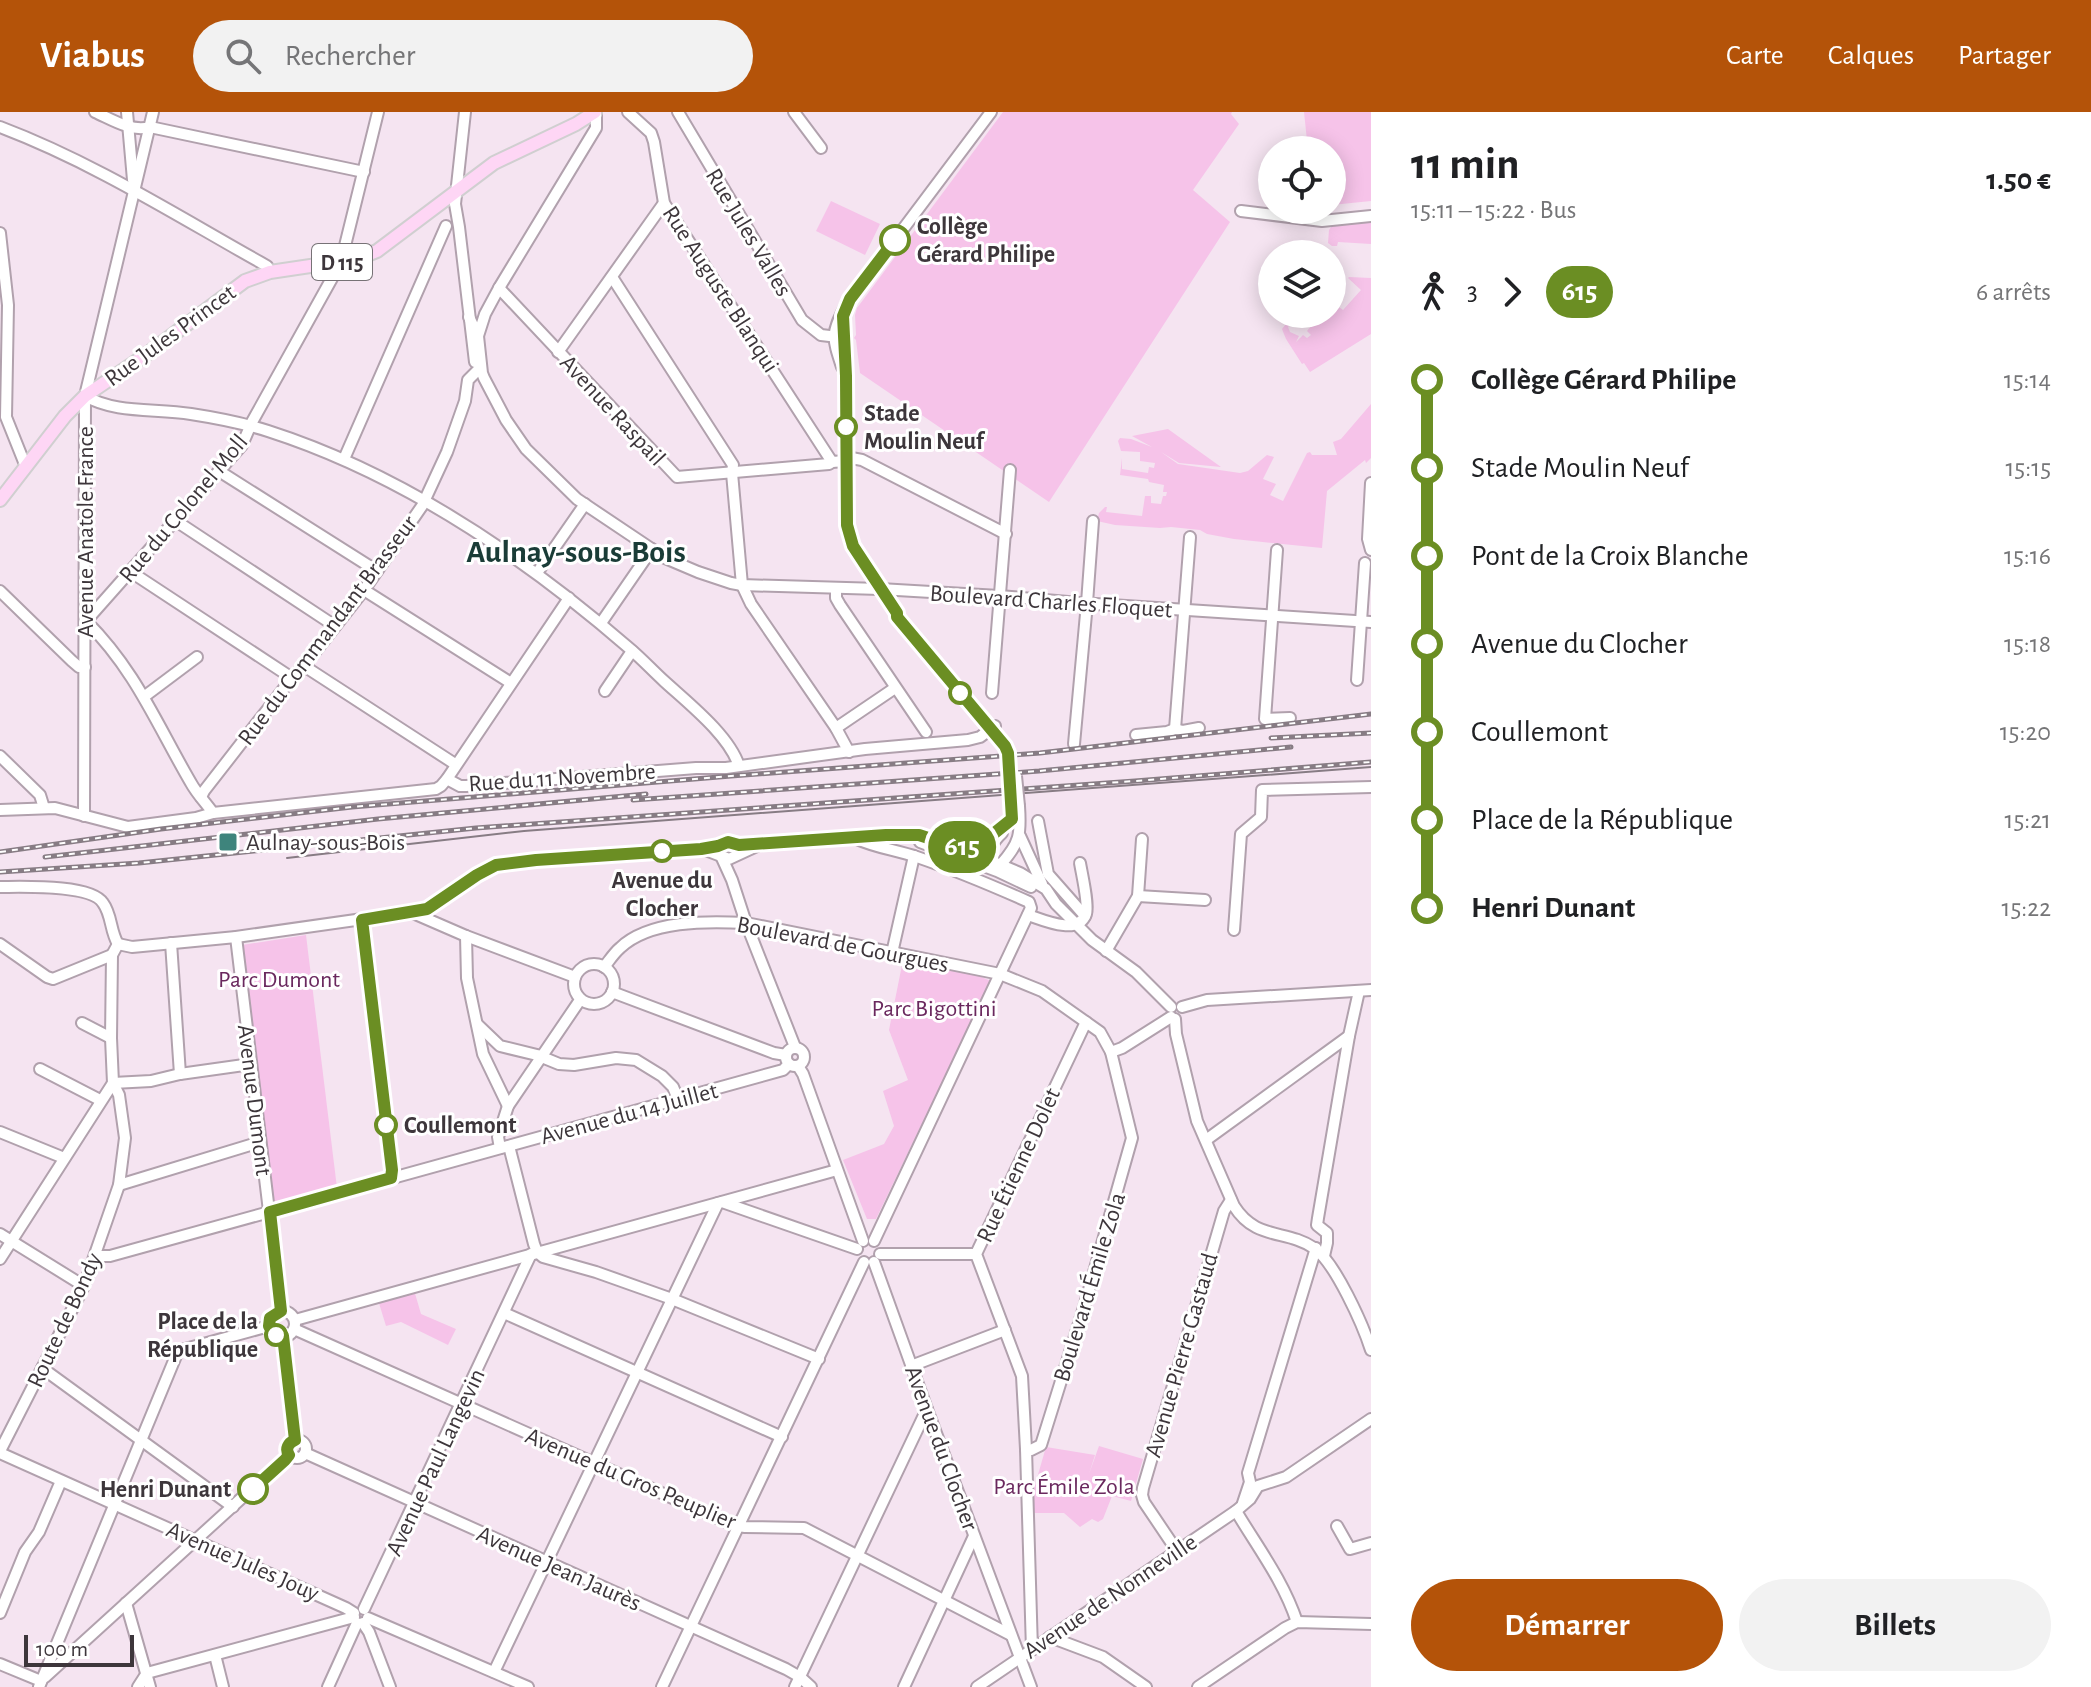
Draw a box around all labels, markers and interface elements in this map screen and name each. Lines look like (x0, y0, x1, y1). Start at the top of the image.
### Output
search box (193, 20, 753, 92)
icon: search (221, 34, 265, 78)
text: Viabus (40, 37, 145, 75)
text: Rechercher (285, 41, 416, 71)
text: Carte (1726, 42, 1784, 70)
text: Calques (1828, 42, 1914, 70)
text: Partager (1958, 42, 2051, 70)
map controls (1258, 136, 1346, 328)
button: locate (1258, 136, 1346, 224)
text: 11 min (1411, 143, 1520, 187)
street label: Rue Jules Valles (701, 164, 796, 301)
text: 1.50 € (1986, 165, 2051, 195)
text: 15:11 – 15:22 · Bus (1411, 197, 1576, 223)
street label: Rue Auguste Blanqui (657, 202, 783, 377)
place label: Collège Gérard Philipe (917, 215, 1055, 267)
marker: Collège Gérard Philipe (880, 225, 910, 255)
button: layers (1258, 240, 1346, 328)
road number: D 115 (312, 244, 372, 280)
icon: walk (1411, 270, 1455, 314)
icon: forward (1490, 270, 1534, 314)
text: 615 (1562, 278, 1597, 306)
text: 3 (1467, 279, 1478, 305)
text: 6 arrêts (1976, 279, 2051, 305)
street label: Rue Jules Princet (101, 280, 241, 391)
street label: Avenue Raspail (555, 351, 669, 471)
text: Collège Gérard Philipe (1471, 365, 1737, 395)
text: 15:14 (2004, 367, 2051, 393)
place label: Stade Moulin Neuf (864, 402, 986, 454)
marker: Stade Moulin Neuf (835, 416, 857, 438)
street label: Avenue Anatole France (74, 426, 98, 638)
street label: Rue du Colonel Moll (115, 430, 253, 587)
text: Stade Moulin Neuf (1471, 453, 1689, 483)
text: 15:15 (2005, 455, 2051, 481)
street label: Rue du Commandant Brasseur (234, 511, 422, 750)
district label: Aulnay-sous-Bois (466, 536, 686, 568)
text: Pont de la Croix Blanche (1471, 541, 1749, 571)
text: 15:16 (2004, 543, 2051, 569)
street label: Boulevard Charles Floquet (929, 582, 1173, 622)
text: Avenue du Clocher (1471, 629, 1688, 659)
text: 15:18 (2004, 631, 2051, 657)
unlabelled marker (949, 682, 971, 704)
text: Coullemont (1471, 717, 1608, 747)
text: 15:20 (2000, 719, 2051, 745)
street label: Rue du 11 Novembre (468, 759, 656, 797)
text: Place de la République (1471, 805, 1733, 835)
text: 15:21 (2004, 807, 2051, 833)
line badge: 615 (916, 821, 1008, 873)
marker: Aulnay-sous-Bois (217, 831, 239, 853)
place label: Aulnay-sous-Bois (246, 831, 405, 855)
text: 615 (944, 833, 980, 861)
marker: Avenue du Clocher (651, 840, 673, 862)
place label: Avenue du Clocher (612, 869, 713, 921)
text: Henri Dunant (1471, 893, 1635, 923)
text: 15:22 (2002, 895, 2051, 921)
street label: Boulevard de Gourgues (735, 913, 951, 977)
park label: Parc Dumont (218, 968, 340, 992)
park label: Parc Bigottini (871, 997, 997, 1021)
street label: Avenue Dumont (233, 1023, 275, 1177)
street label: Avenue du 14 Juillet (538, 1079, 721, 1149)
street label: Rue Étienne Dolet (971, 1083, 1065, 1246)
marker: Coullemont (375, 1114, 397, 1136)
place label: Coullemont (404, 1114, 516, 1138)
street label: Boulevard Émile Zola (1048, 1189, 1130, 1385)
street label: Route de Bondy (23, 1249, 107, 1391)
street label: Avenue Pierre Gastaud (1141, 1250, 1223, 1460)
place label: Place de la République (147, 1310, 258, 1362)
marker: Place de la République (265, 1324, 287, 1346)
street label: Avenue du Clocher (900, 1363, 982, 1534)
street label: Avenue Paul Langevin (382, 1365, 490, 1560)
street label: Avenue du Gros Peuplier (522, 1424, 740, 1534)
park label: Parc Émile Zola (993, 1473, 1135, 1499)
marker: Henri Dunant (238, 1474, 268, 1504)
place label: Henri Dunant (100, 1478, 231, 1502)
street label: Avenue Jules Jouy (163, 1518, 322, 1606)
street label: Avenue Jean Jaurès (473, 1522, 644, 1616)
street label: Avenue de Nonneville (1020, 1530, 1202, 1664)
button: Démarrer (1411, 1579, 1723, 1671)
button: Billets (1739, 1579, 2051, 1671)
scale bar (24, 1631, 134, 1667)
text: 100 m (36, 1638, 88, 1660)

